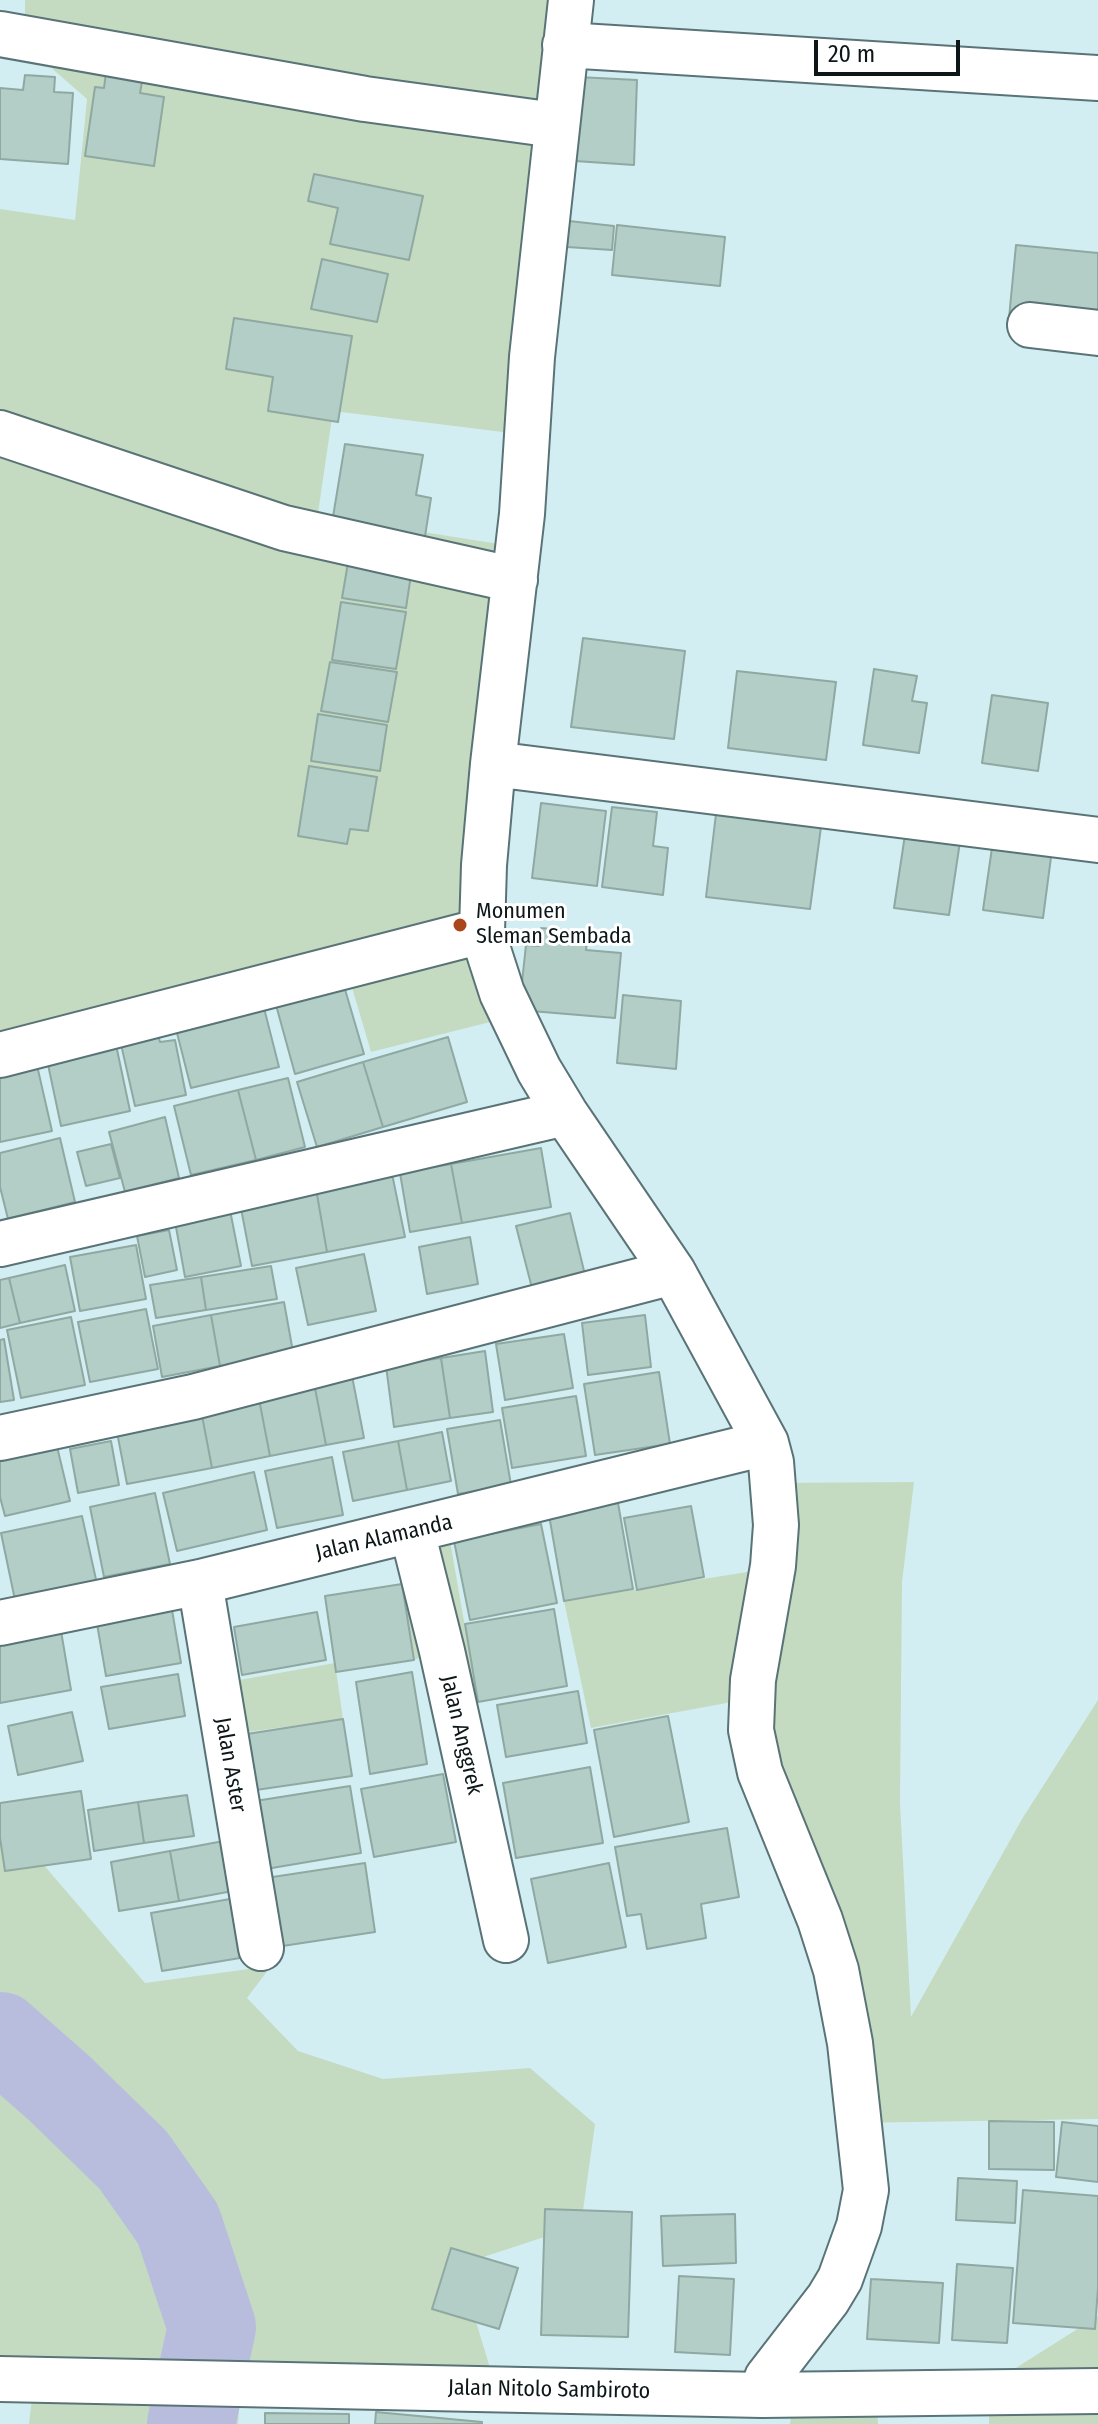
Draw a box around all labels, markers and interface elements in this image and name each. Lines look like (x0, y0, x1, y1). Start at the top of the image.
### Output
scale bar (818, 24, 964, 74)
text: 20 m (828, 40, 875, 68)
place label: Monumen Sleman Sembada (476, 899, 631, 950)
marker: Monumen Sleman Sembada (451, 916, 469, 934)
street label: Jalan Alamanda (313, 1509, 455, 1567)
street label: Jalan Anggrek (434, 1673, 488, 1797)
street label: Jalan Aster (209, 1715, 251, 1815)
street label: Jalan Nitolo Sambiroto (448, 2375, 650, 2405)

